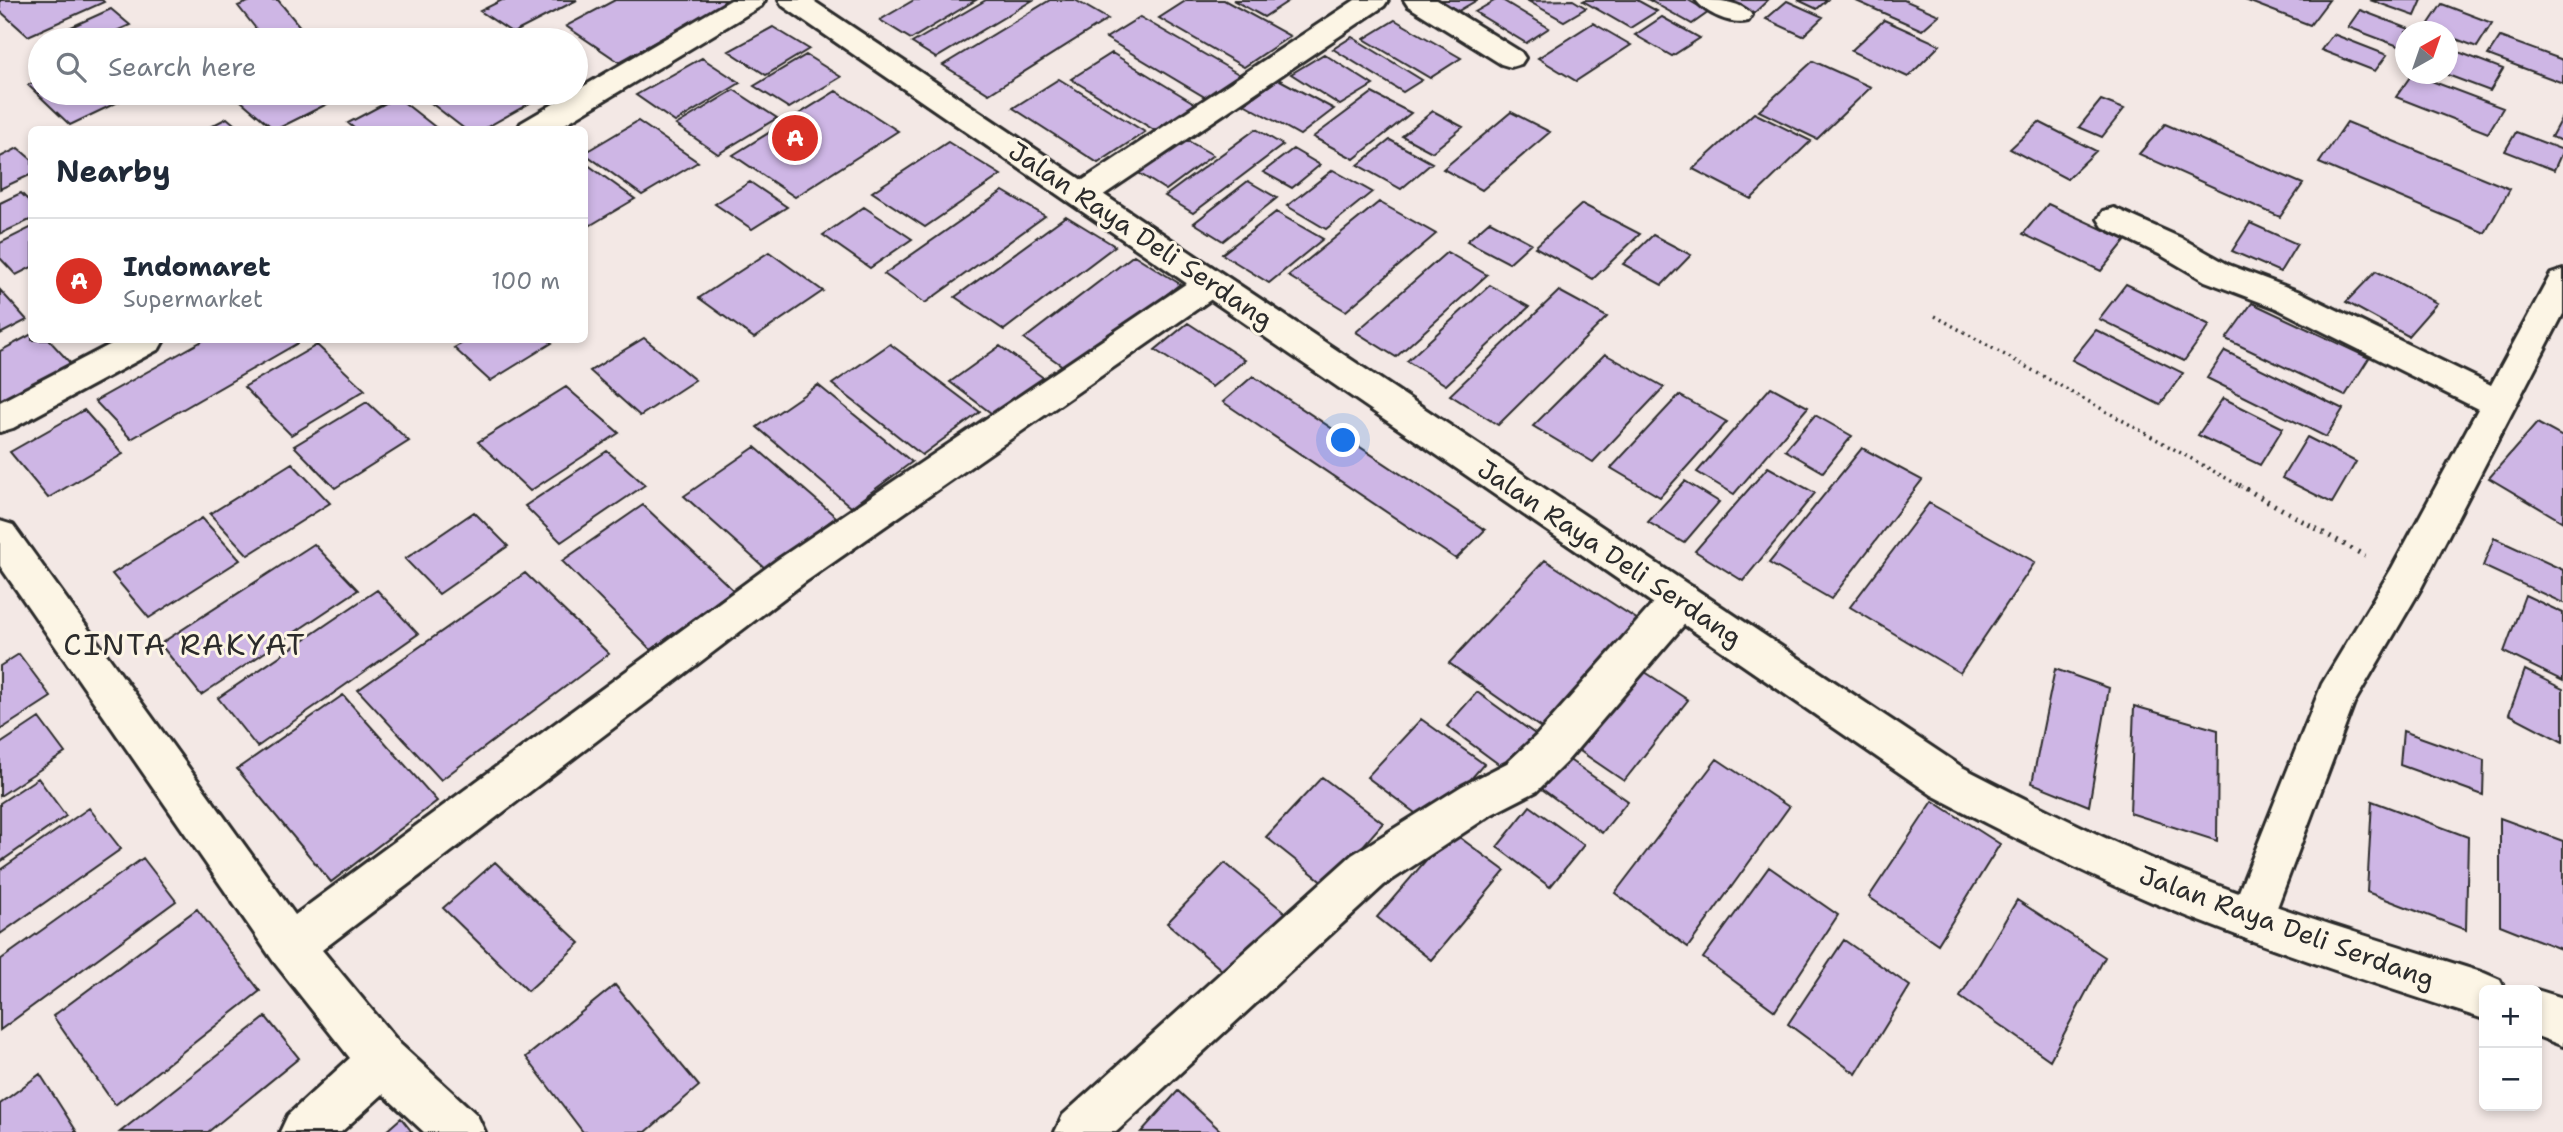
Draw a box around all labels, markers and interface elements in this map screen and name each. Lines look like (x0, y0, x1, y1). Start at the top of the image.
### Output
north arrow (2395, 21, 2458, 84)
search box (28, 28, 588, 105)
icon: search (52, 48, 90, 86)
text: Search here (108, 49, 257, 84)
pin: A (772, 112, 818, 164)
street label: Jalan Raya Deli Serdang (1002, 133, 1280, 336)
text: Nearby (56, 151, 171, 192)
text: Indomaret (123, 249, 271, 284)
text: A (70, 266, 88, 296)
text: 100 m (491, 266, 560, 296)
text: Supermarket (123, 284, 263, 314)
your location (1326, 423, 1360, 457)
street label: Jalan Raya Deli Serdang (1471, 451, 1749, 654)
district label: CINTA RAKYAT (63, 624, 307, 665)
street label: Jalan Raya Deli Serdang (2135, 857, 2440, 996)
map controls (2479, 985, 2542, 1111)
button: + (2479, 985, 2542, 1048)
button: − (2479, 1048, 2542, 1111)

